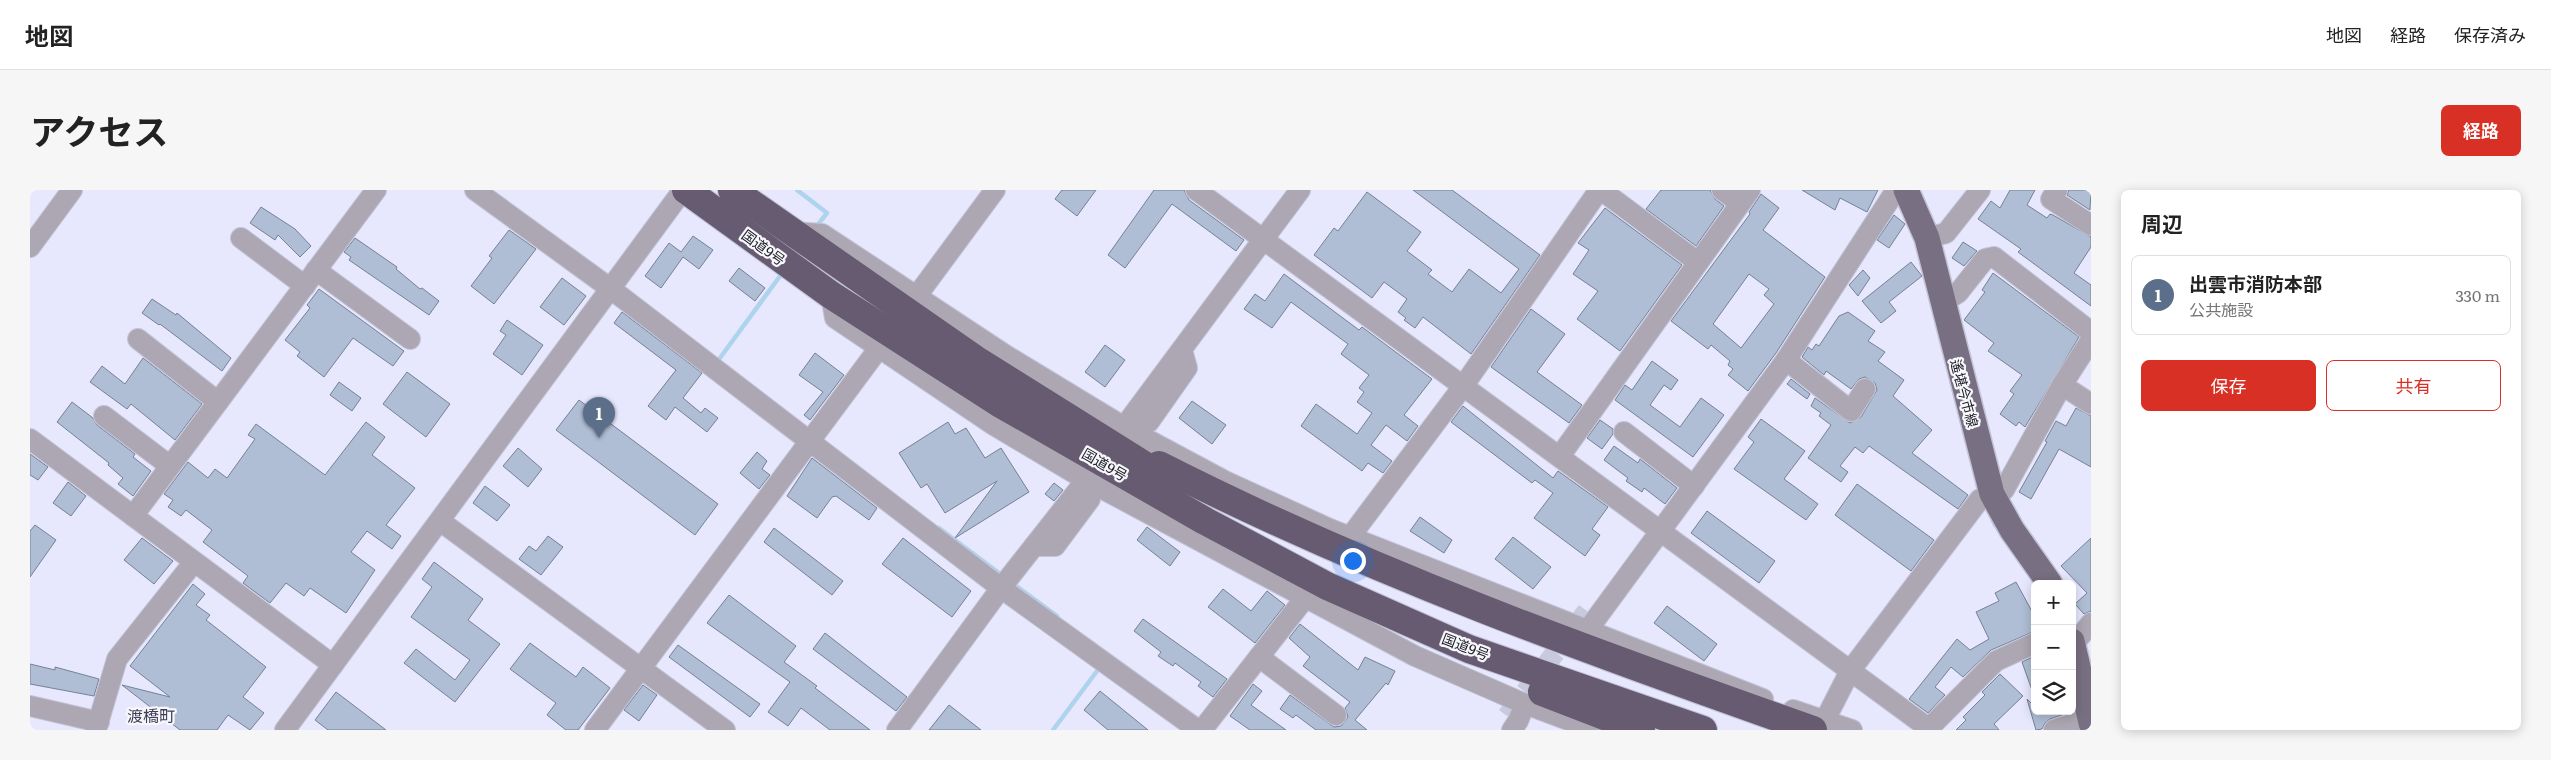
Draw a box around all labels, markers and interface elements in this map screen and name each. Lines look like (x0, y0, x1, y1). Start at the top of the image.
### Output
text: 地図 (25, 17, 73, 52)
text: 地図 (2326, 21, 2362, 48)
text: 経路 (2390, 21, 2426, 48)
text: 保存済み (2454, 21, 2526, 48)
text: アクセス (30, 104, 168, 156)
button: 経路 (2441, 105, 2521, 156)
text: 周辺 (2141, 207, 2183, 238)
street label: 国道9号 (738, 224, 790, 270)
text: 出雲市消防本部 (2189, 269, 2322, 297)
text: 1 (2155, 283, 2161, 307)
text: 330 m (2455, 283, 2500, 307)
text: 公共施設 (2189, 297, 2253, 321)
street label: 遙堪今市線 (1946, 357, 1984, 429)
button: 保存 (2141, 360, 2316, 411)
button: 共有 (2326, 360, 2501, 411)
pin: 1 (583, 397, 615, 438)
street label: 国道9号 (1079, 443, 1131, 485)
your location (1340, 548, 1366, 574)
map controls (2031, 580, 2076, 715)
button: + (2031, 580, 2076, 625)
button: − (2031, 625, 2076, 670)
street label: 国道9号 (1439, 628, 1493, 664)
button: layers (2031, 670, 2076, 715)
district label: 渡橋町 (127, 703, 175, 727)

